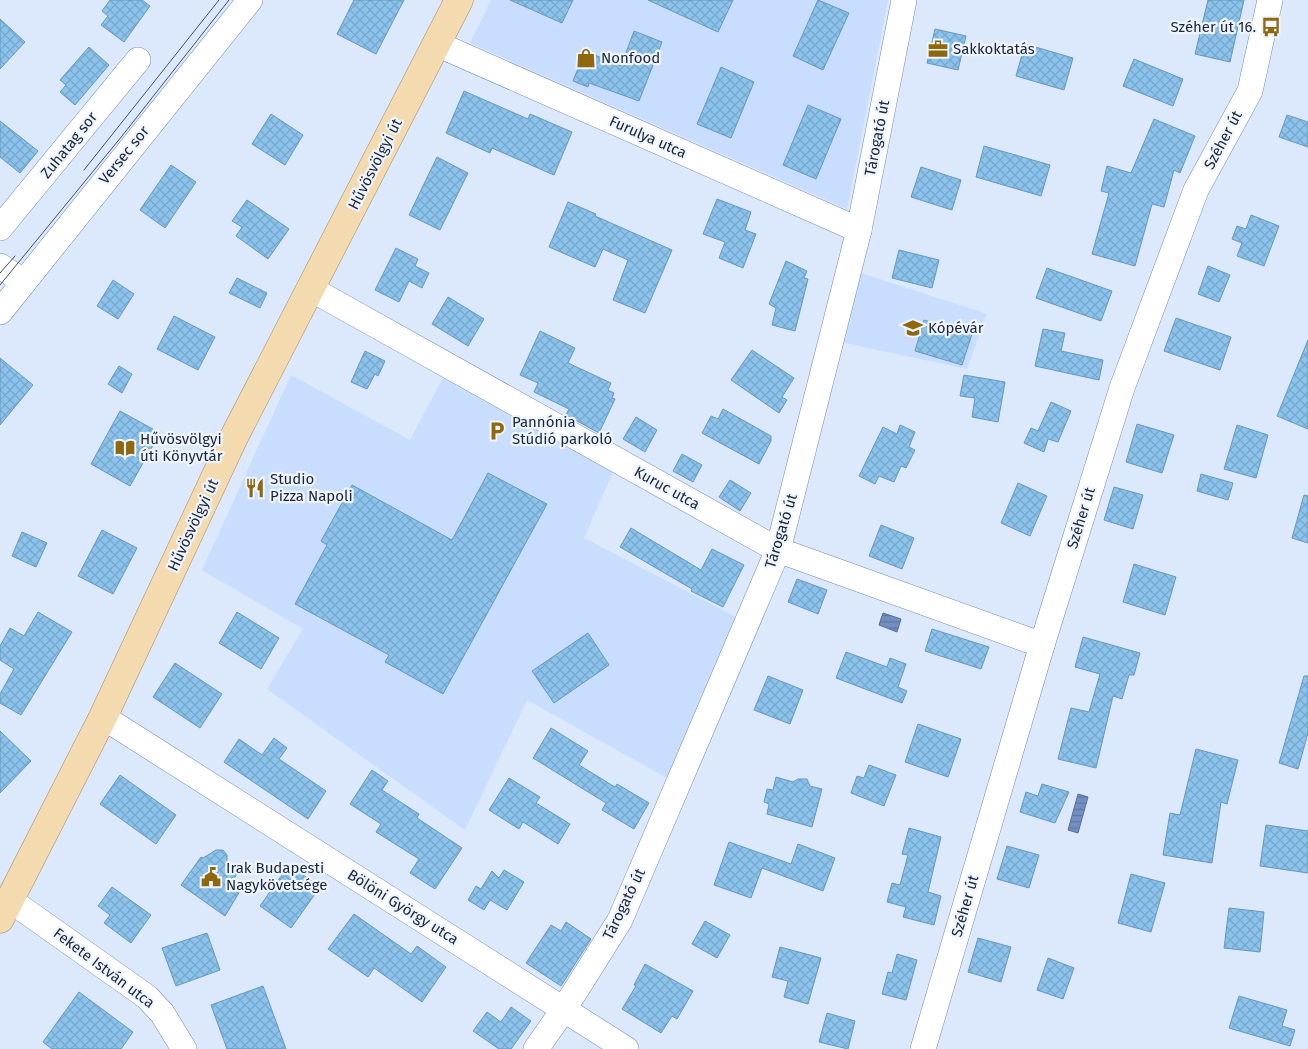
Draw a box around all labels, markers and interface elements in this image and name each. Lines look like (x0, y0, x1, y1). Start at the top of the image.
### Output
bus stop icon: Széher út 16. (1260, 16, 1282, 38)
place label: Széher út 16. (1170, 18, 1256, 36)
office icon: Sakkoktatás (927, 38, 949, 60)
place label: Sakkoktatás (953, 40, 1035, 58)
shop icon: Nonfood (575, 47, 597, 69)
place label: Nonfood (601, 49, 660, 67)
street label: Tárogató út (861, 98, 893, 178)
street label: Széher út (1200, 107, 1246, 172)
street label: Zuhatag sor (37, 108, 101, 182)
street label: Furulya utca (607, 112, 689, 162)
street label: Hűvösvölgyi út (344, 115, 406, 213)
street label: Versec sor (95, 122, 153, 188)
school or university icon: Kópévár (902, 317, 924, 339)
place label: Kópévár (928, 319, 984, 337)
place label: Pannónia Stúdió parkoló (512, 413, 612, 448)
parking icon: Pannónia Stúdió parkoló (486, 420, 508, 442)
place label: Hűvösvölgyi úti Könyvtár (140, 430, 223, 465)
library icon: Hűvösvölgyi úti Könyvtár (114, 437, 136, 459)
street label: Kuruc utca (631, 463, 703, 513)
place label: Studio Pizza Napoli (270, 470, 353, 505)
street label: Hűvösvölgyi út (164, 475, 222, 574)
restaurant icon: Studio Pizza Napoli (244, 477, 266, 499)
street label: Széher út (1063, 484, 1099, 551)
street label: Tárogató út (761, 491, 801, 570)
place label: Irak Budapesti Nagykövetsége (226, 859, 328, 894)
street label: Tárogató út (599, 865, 649, 943)
public building icon: Irak Budapesti Nagykövetsége (200, 866, 222, 888)
street label: Bölöni György utca (344, 866, 462, 948)
street label: Széher út (948, 872, 983, 939)
street label: Fekete István utca (50, 924, 158, 1012)

